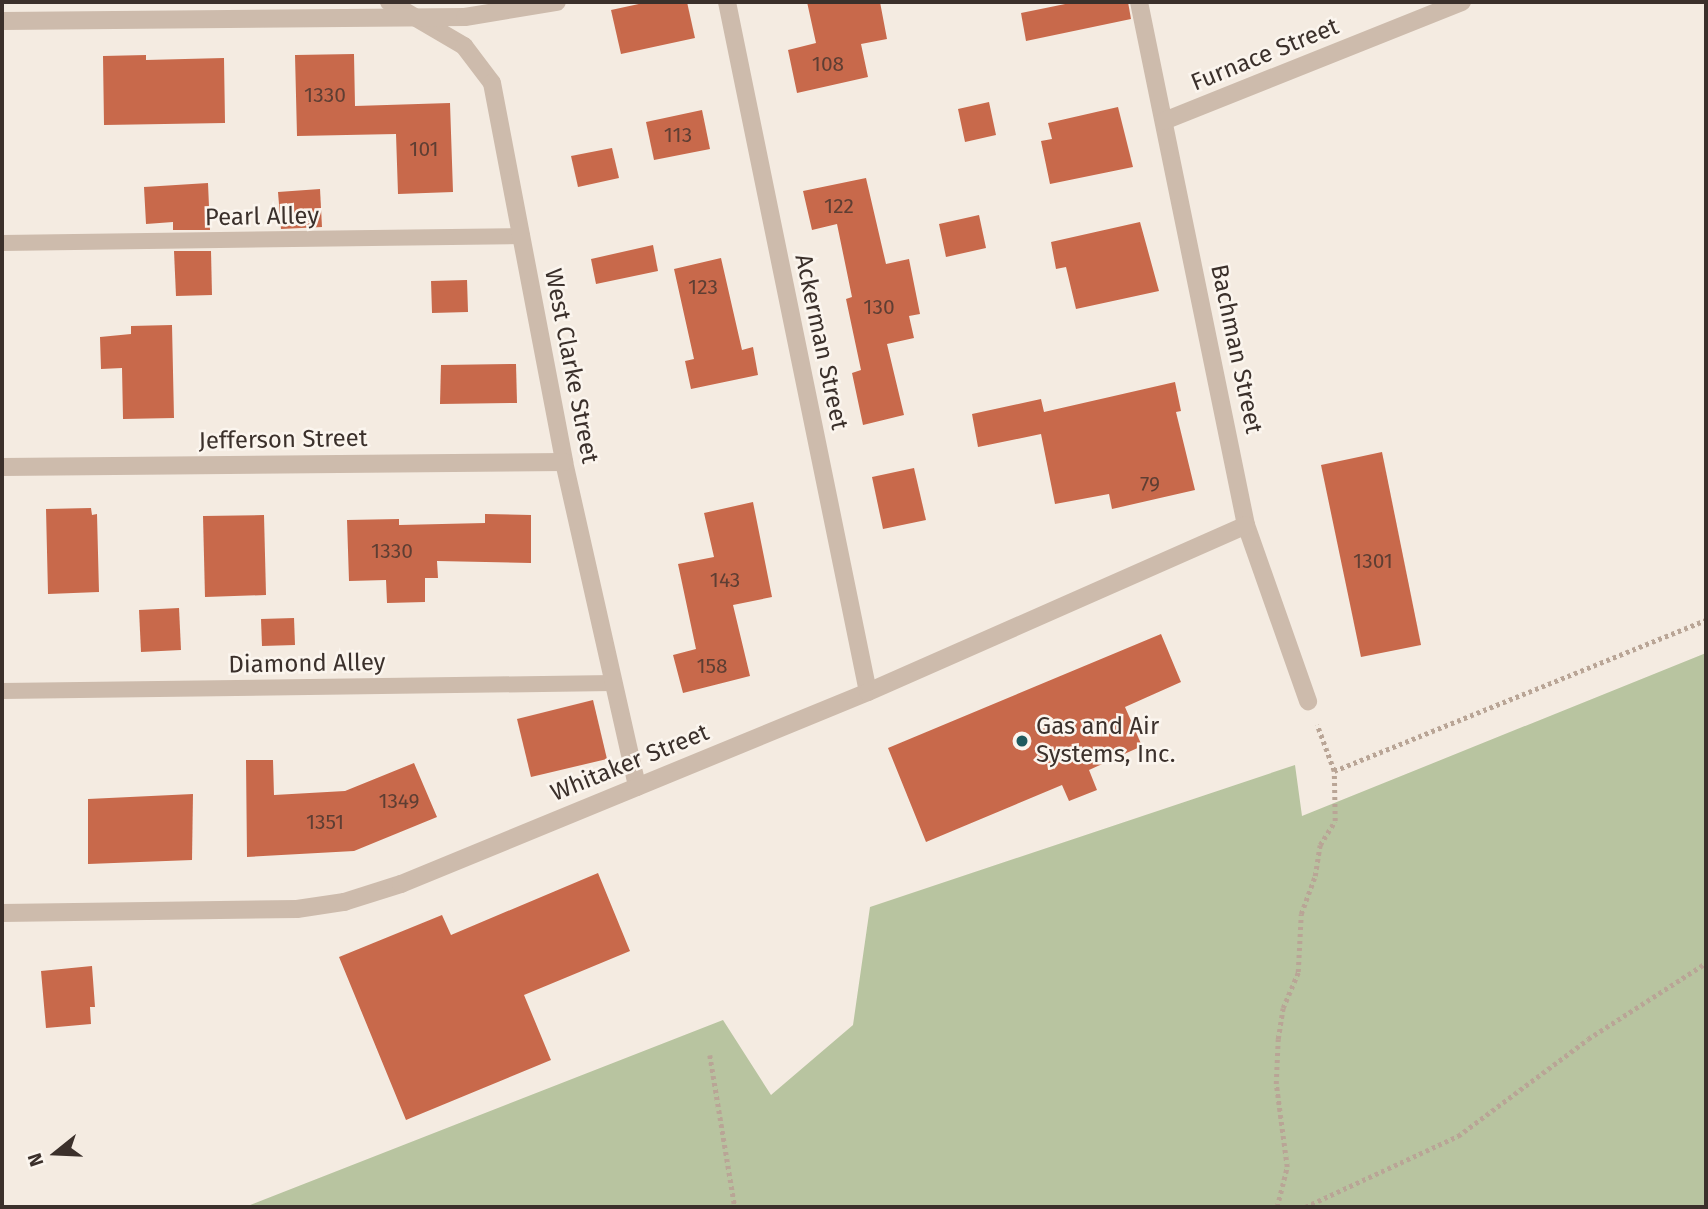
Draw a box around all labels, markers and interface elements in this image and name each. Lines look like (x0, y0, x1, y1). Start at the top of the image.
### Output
street label: Furnace Street (1187, 12, 1343, 98)
house number: 108 (812, 51, 844, 77)
house number: 1330 (304, 82, 346, 108)
house number: 113 (664, 122, 692, 148)
house number: 101 (409, 136, 439, 162)
house number: 122 (824, 193, 854, 219)
street label: Pearl Alley (205, 202, 319, 232)
street label: Ackerman Street (788, 252, 854, 432)
street label: Bachman Street (1204, 262, 1268, 436)
street label: West Clarke Street (538, 266, 604, 466)
house number: 123 (688, 274, 718, 300)
house number: 130 (863, 294, 895, 320)
street label: Jefferson Street (198, 424, 368, 456)
house number: 79 (1140, 471, 1160, 497)
house number: 1330 (371, 538, 413, 564)
house number: 1301 (1353, 548, 1393, 574)
house number: 143 (710, 567, 740, 593)
street label: Diamond Alley (228, 648, 386, 680)
house number: 158 (696, 653, 728, 679)
place label: Gas and Air Systems, Inc. (1036, 713, 1176, 769)
street label: Whitaker Street (547, 718, 713, 808)
marker: Gas and Air Systems, Inc. (1014, 733, 1030, 749)
house number: 1349 (378, 788, 420, 814)
house number: 1351 (306, 809, 344, 835)
north arrow (21, 1118, 91, 1188)
text: N (23, 1150, 48, 1169)

